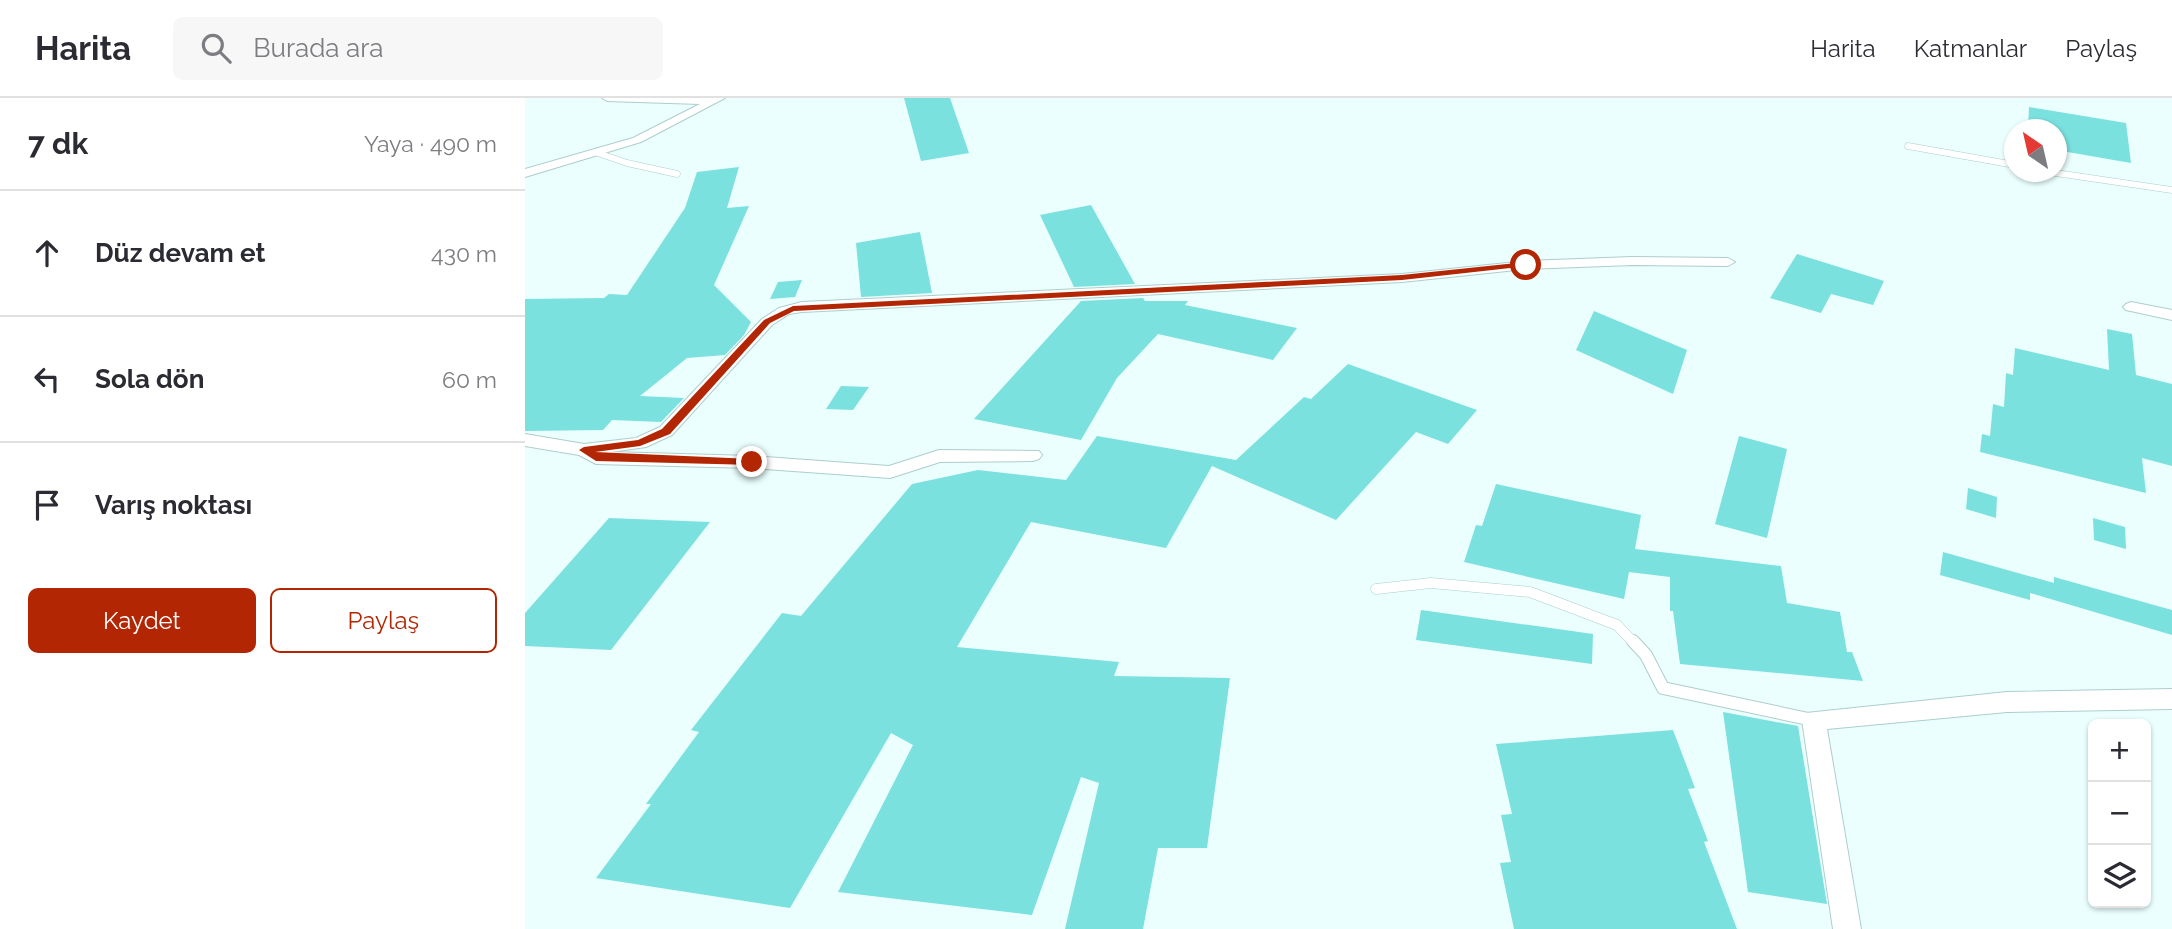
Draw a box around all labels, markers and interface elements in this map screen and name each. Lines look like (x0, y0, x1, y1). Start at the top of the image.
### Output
search box (173, 17, 663, 80)
text: Harita (35, 29, 131, 68)
icon: search (197, 29, 235, 67)
text: Burada ara (253, 33, 384, 63)
text: Harita (1810, 34, 1876, 63)
text: Katmanlar (1914, 34, 2027, 63)
text: Paylaş (2065, 34, 2137, 63)
north arrow (2004, 119, 2067, 182)
text: 7 dk (28, 126, 88, 161)
text: Yaya · 490 m (364, 130, 497, 157)
icon: ahead (28, 234, 66, 272)
text: Düz devam et (95, 238, 265, 268)
text: 430 m (431, 240, 497, 267)
route start (1510, 249, 1541, 280)
icon: left (28, 360, 66, 398)
text: Sola dön (95, 364, 204, 394)
text: 60 m (442, 366, 497, 393)
route end (736, 446, 767, 477)
icon: arrive (28, 486, 66, 524)
text: Varış noktası (95, 490, 252, 520)
button: Kaydet (28, 588, 256, 653)
button: Paylaş (270, 588, 497, 653)
map controls (2088, 719, 2151, 908)
button: + (2088, 719, 2151, 782)
button: − (2088, 782, 2151, 845)
button: layers (2088, 845, 2151, 908)

